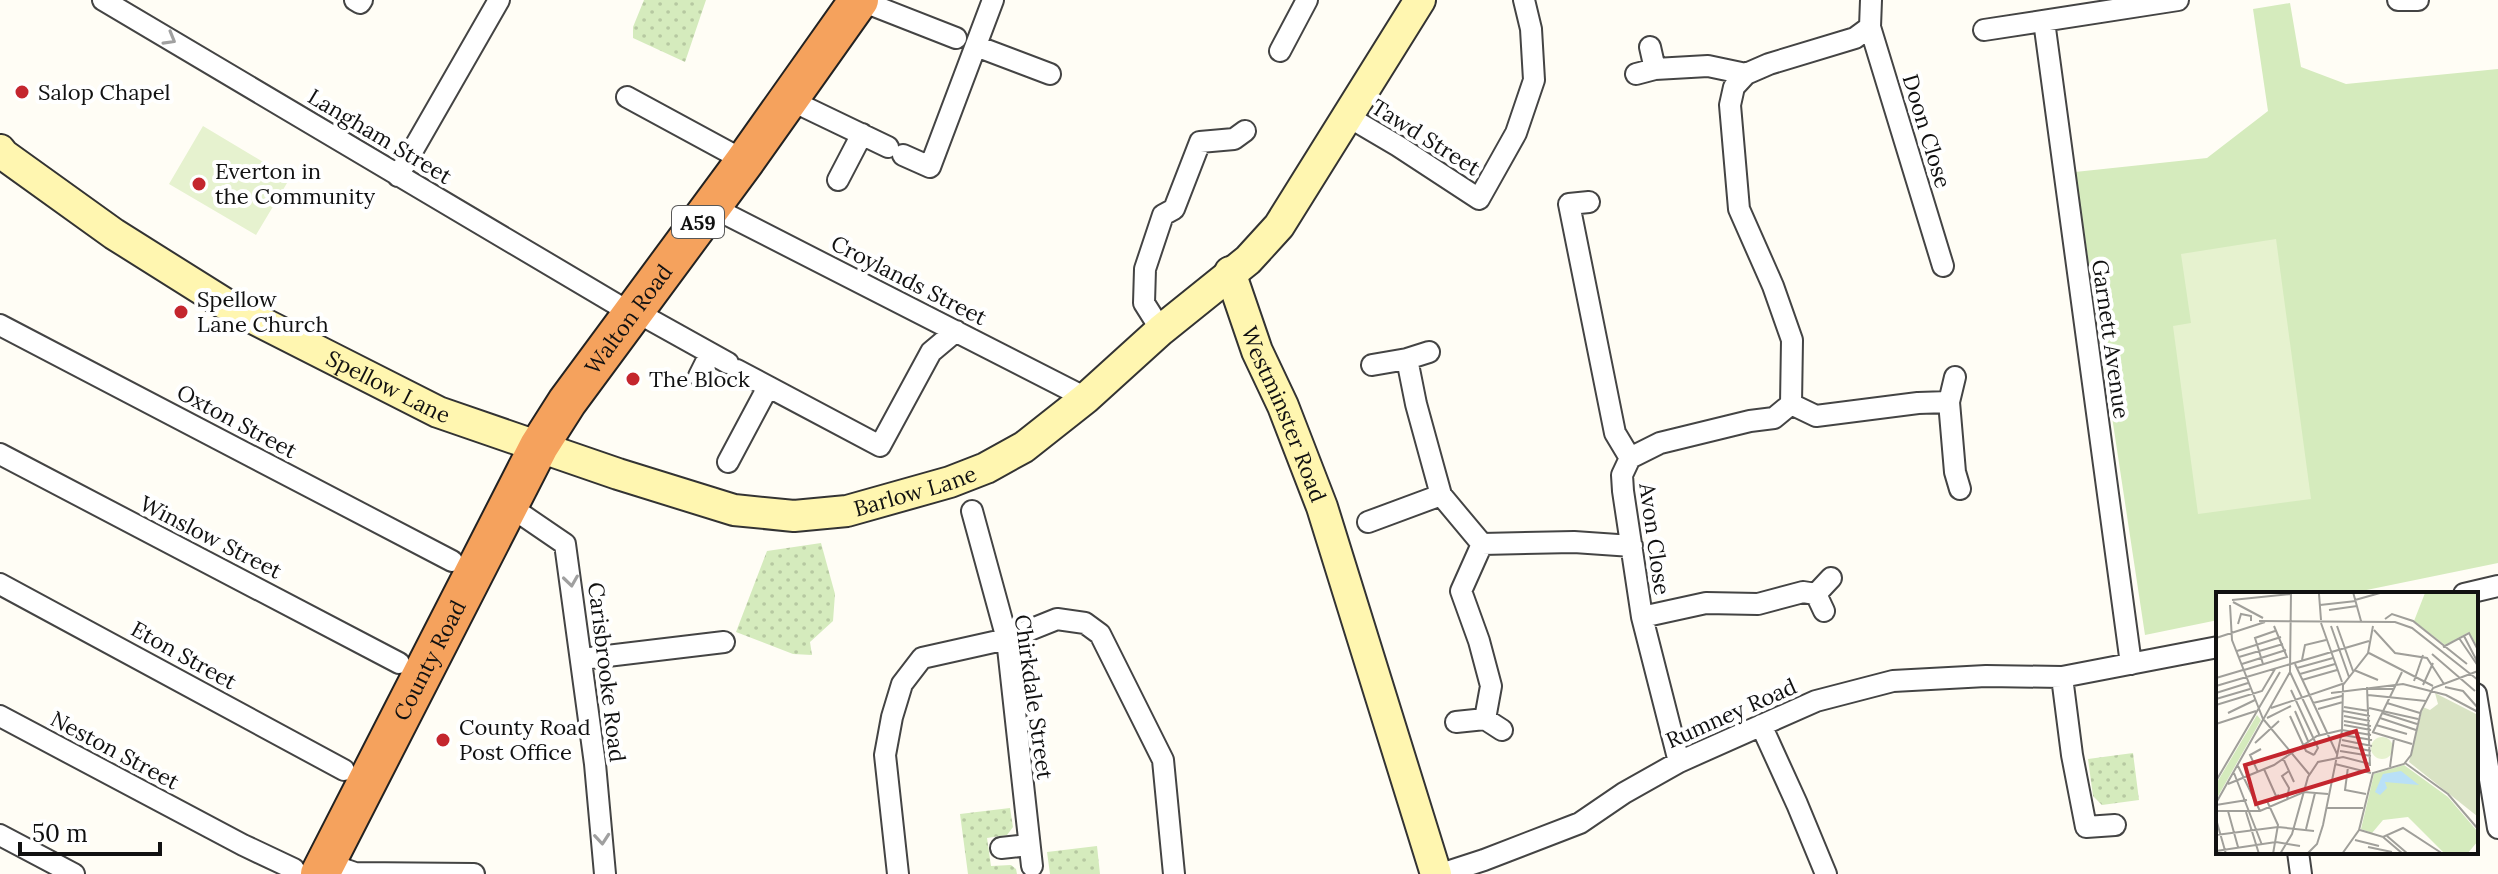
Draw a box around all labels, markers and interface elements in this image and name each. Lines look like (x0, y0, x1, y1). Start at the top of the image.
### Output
one-way arrow (161, 29, 176, 45)
street label: Doon Close (1896, 71, 1958, 191)
place label: Salop Chapel (38, 78, 171, 106)
street label: Langham Street (303, 82, 457, 190)
marker: Salop Chapel (13, 83, 31, 101)
street label: Tawd Street (1366, 92, 1486, 182)
place label: Everton in the Community (215, 157, 376, 210)
marker: Everton in the Community (190, 175, 208, 193)
road number: A59 (672, 206, 724, 238)
street label: Croylands Street (826, 229, 992, 332)
street label: Walton Road (578, 258, 678, 380)
street label: Garnett Avenue (2086, 258, 2136, 420)
place label: Spellow Lane Church (197, 285, 329, 338)
marker: Spellow Lane Church (172, 303, 190, 321)
street label: Westminster Road (1236, 322, 1333, 506)
street label: Spellow Lane (321, 344, 454, 429)
place label: The Block (649, 365, 750, 393)
marker: The Block (624, 370, 642, 388)
street label: Oxton Street (172, 378, 302, 465)
street label: Barlow Lane (850, 459, 980, 522)
street label: Avon Close (1633, 480, 1677, 597)
street label: Winslow Street (135, 489, 287, 585)
one-way arrow (562, 574, 579, 588)
street label: Carisbrooke Road (582, 580, 632, 764)
inset map (2216, 592, 2478, 854)
street label: County Road (387, 595, 472, 725)
street label: Chirkdale Street (1009, 613, 1060, 782)
street label: Eton Street (126, 615, 242, 696)
street label: Rumney Road (1661, 672, 1801, 754)
street label: Neston Street (46, 704, 184, 796)
place label: County Road Post Office (459, 713, 591, 766)
marker: County Road Post Office (434, 731, 452, 749)
scale bar (20, 806, 160, 856)
text: 50 m (32, 818, 88, 849)
one-way arrow (593, 833, 610, 846)

